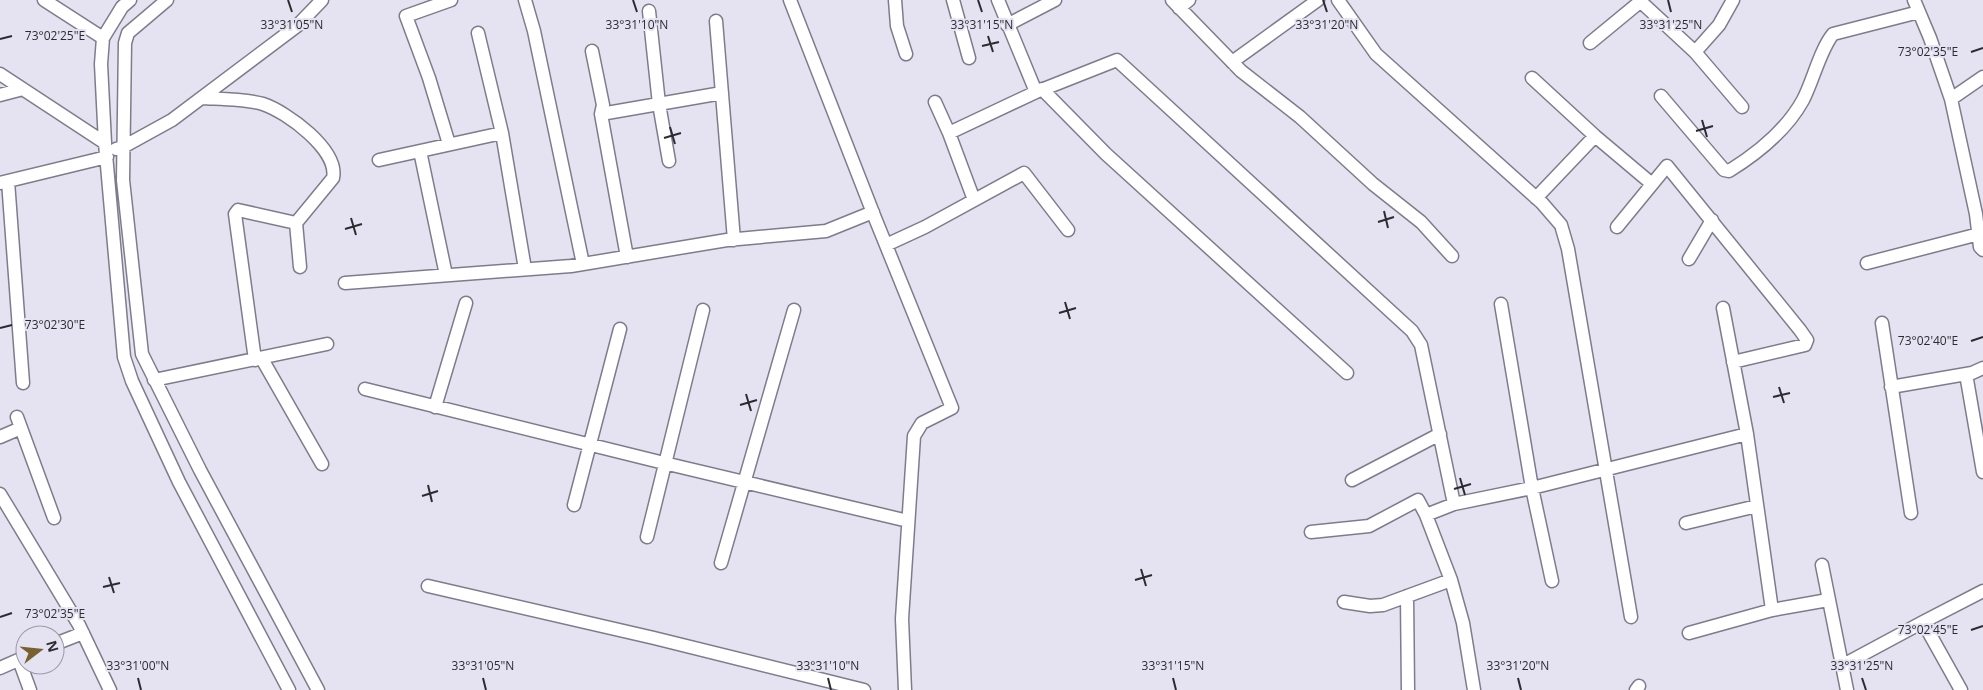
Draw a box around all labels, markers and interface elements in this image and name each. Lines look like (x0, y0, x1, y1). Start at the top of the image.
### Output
text: 33°31'05"N (261, 16, 323, 33)
text: 33°31'10"N (606, 16, 668, 33)
text: 33°31'15"N (951, 16, 1013, 33)
text: 33°31'20"N (1296, 16, 1358, 33)
text: 33°31'25"N (1640, 16, 1702, 33)
text: 73°02'25"E (25, 27, 85, 44)
text: 73°02'35"E (1898, 43, 1958, 60)
text: 73°02'30"E (25, 316, 85, 333)
text: 73°02'40"E (1898, 332, 1958, 349)
text: 73°02'35"E (25, 605, 85, 622)
text: 73°02'45"E (1898, 621, 1958, 638)
north arrow (15, 625, 65, 675)
text: N (42, 638, 64, 654)
text: 33°31'00"N (107, 657, 169, 674)
text: 33°31'05"N (452, 657, 514, 674)
text: 33°31'10"N (797, 657, 859, 674)
text: 33°31'15"N (1142, 657, 1204, 674)
text: 33°31'20"N (1487, 657, 1549, 674)
text: 33°31'25"N (1831, 657, 1893, 674)

